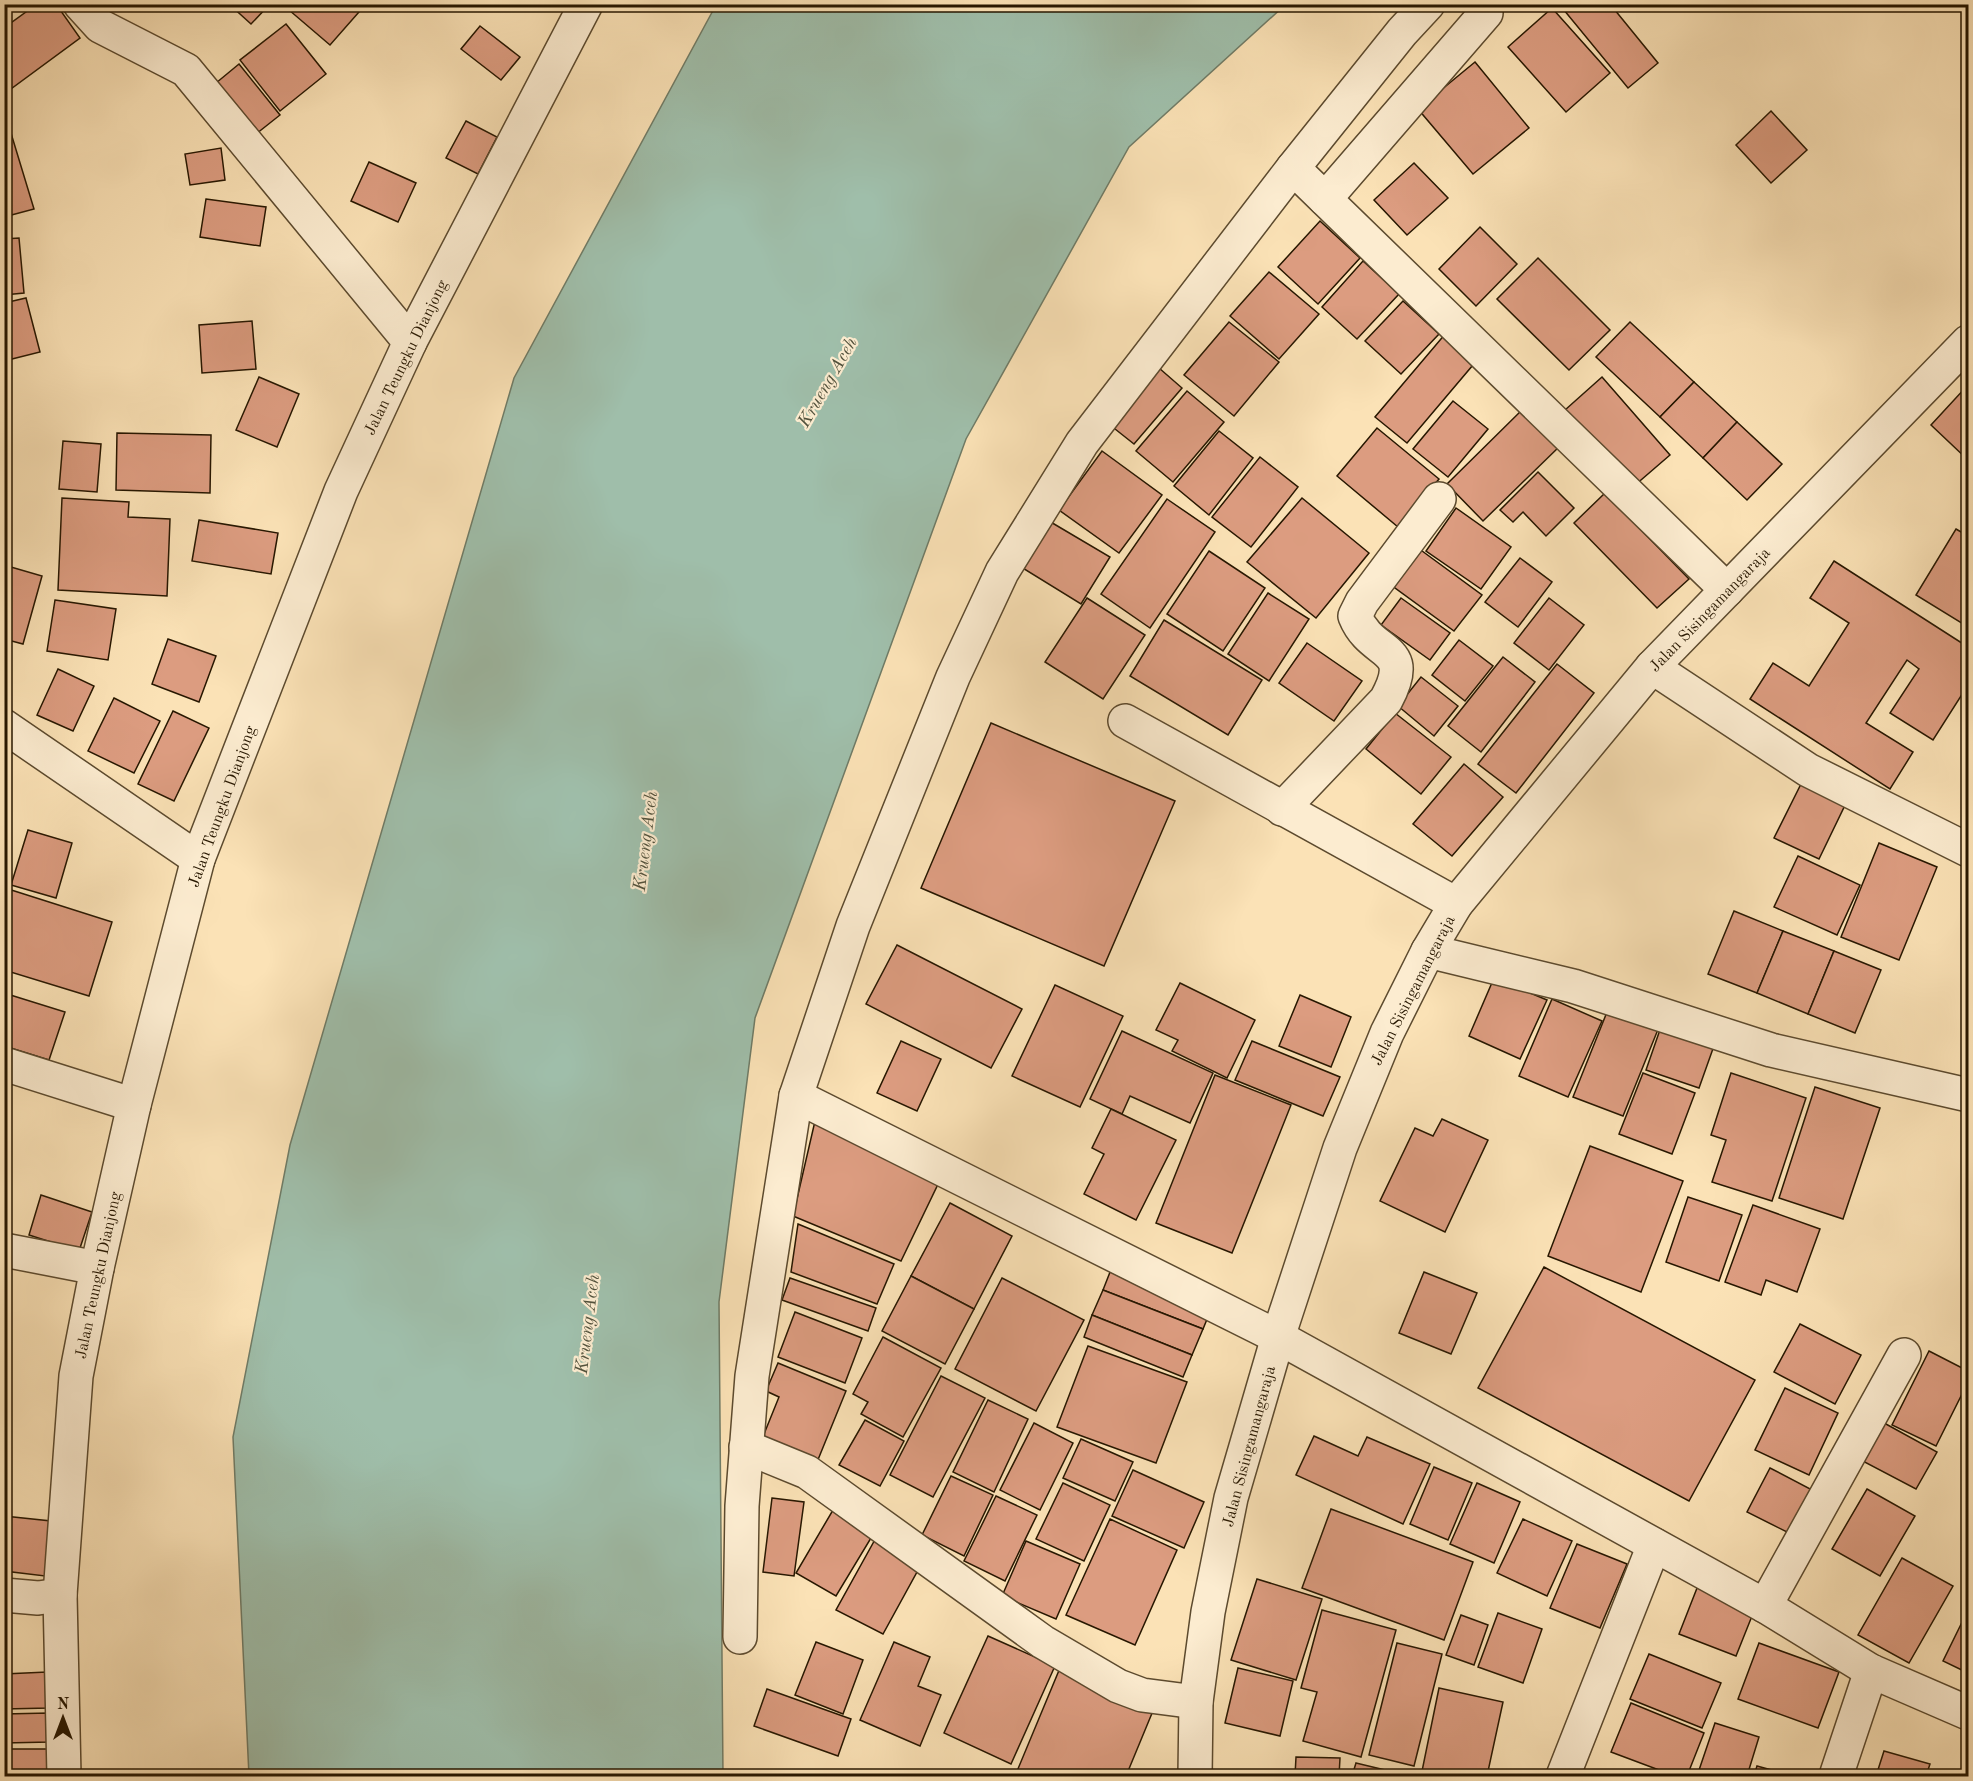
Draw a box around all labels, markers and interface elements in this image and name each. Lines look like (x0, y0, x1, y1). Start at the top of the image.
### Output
street label: Jalan Teungku Dianjong (362, 277, 452, 438)
water label: Krueng Aceh (794, 335, 861, 431)
street label: Jalan Sisingamangaraja (1647, 545, 1774, 676)
street label: Jalan Teungku Dianjong (186, 724, 260, 889)
water label: Krueng Aceh (631, 790, 661, 893)
street label: Jalan Sisingamangaraja (1369, 913, 1459, 1068)
street label: Jalan Teungku Dianjong (73, 1190, 125, 1360)
water label: Krueng Aceh (573, 1273, 603, 1376)
street label: Jalan Sisingamangaraja (1221, 1364, 1279, 1529)
north arrow (33, 1688, 93, 1748)
text: N (57, 1697, 70, 1713)

